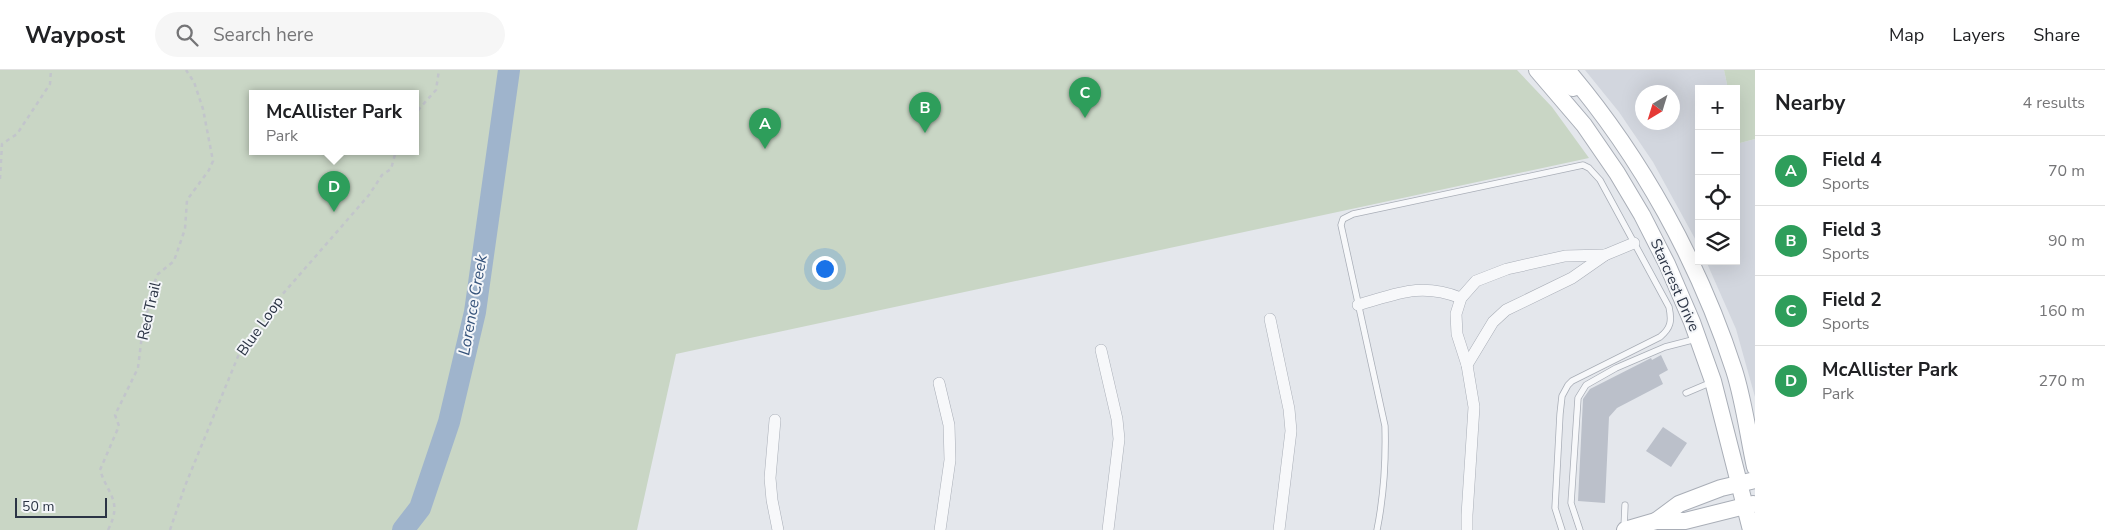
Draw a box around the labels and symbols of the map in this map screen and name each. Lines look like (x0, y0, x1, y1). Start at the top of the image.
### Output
pin: C (1069, 77, 1101, 118)
north arrow (1635, 85, 1680, 130)
pin: B (909, 92, 941, 133)
pin: A (749, 108, 781, 149)
pin: D (318, 171, 350, 212)
street label: Starcrest Drive (1646, 235, 1704, 335)
water label: Lorence Creek (453, 252, 493, 357)
your location (812, 256, 838, 282)
street label: Red Trail (133, 279, 166, 342)
street label: Blue Loop (232, 292, 288, 360)
scale bar (15, 495, 108, 518)

